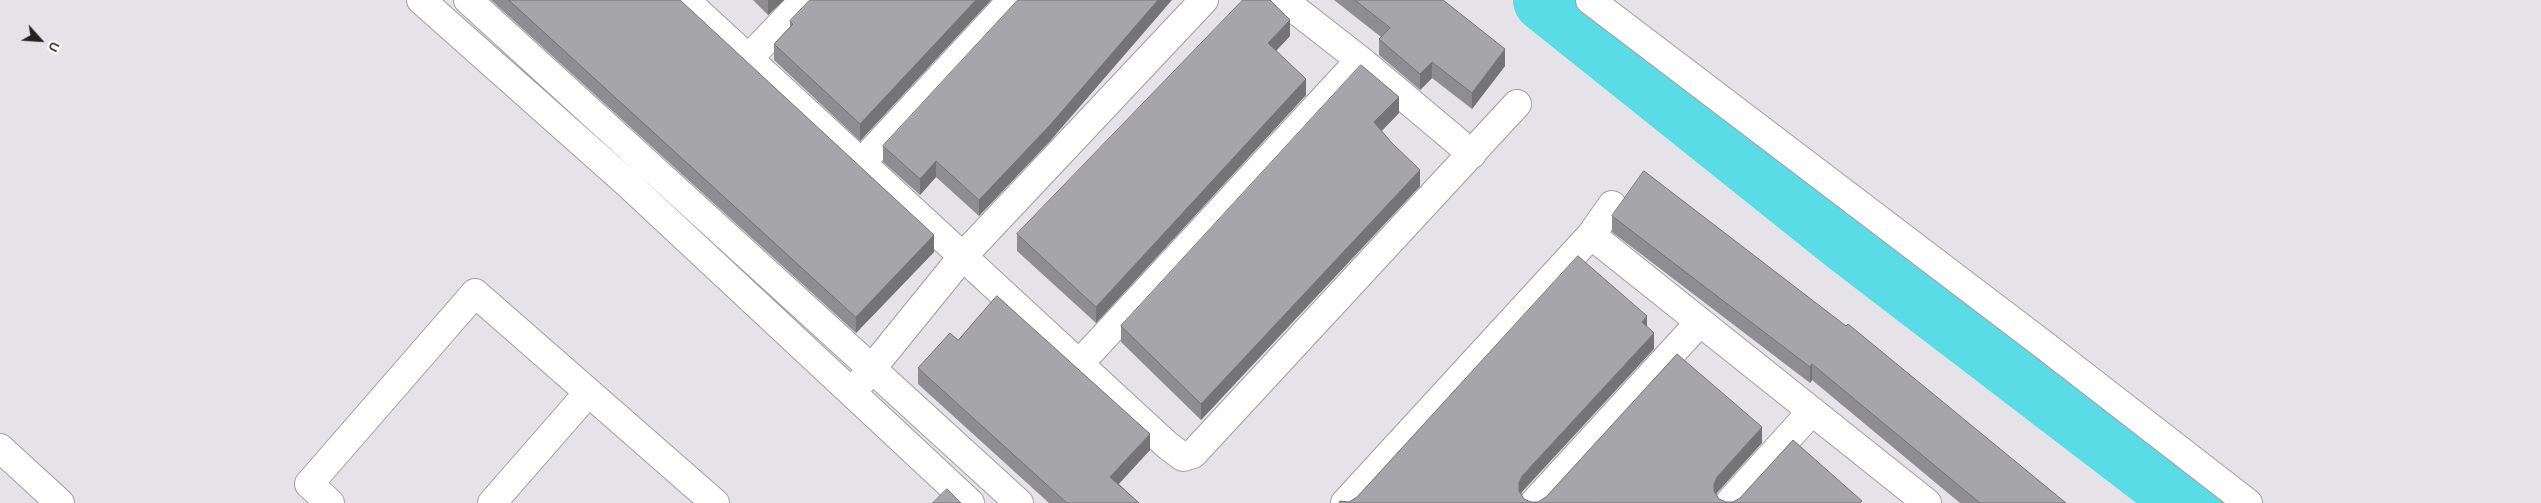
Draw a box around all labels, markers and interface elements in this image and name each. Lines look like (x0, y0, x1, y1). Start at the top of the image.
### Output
north arrow (15, 15, 65, 65)
text: U (44, 39, 64, 55)

